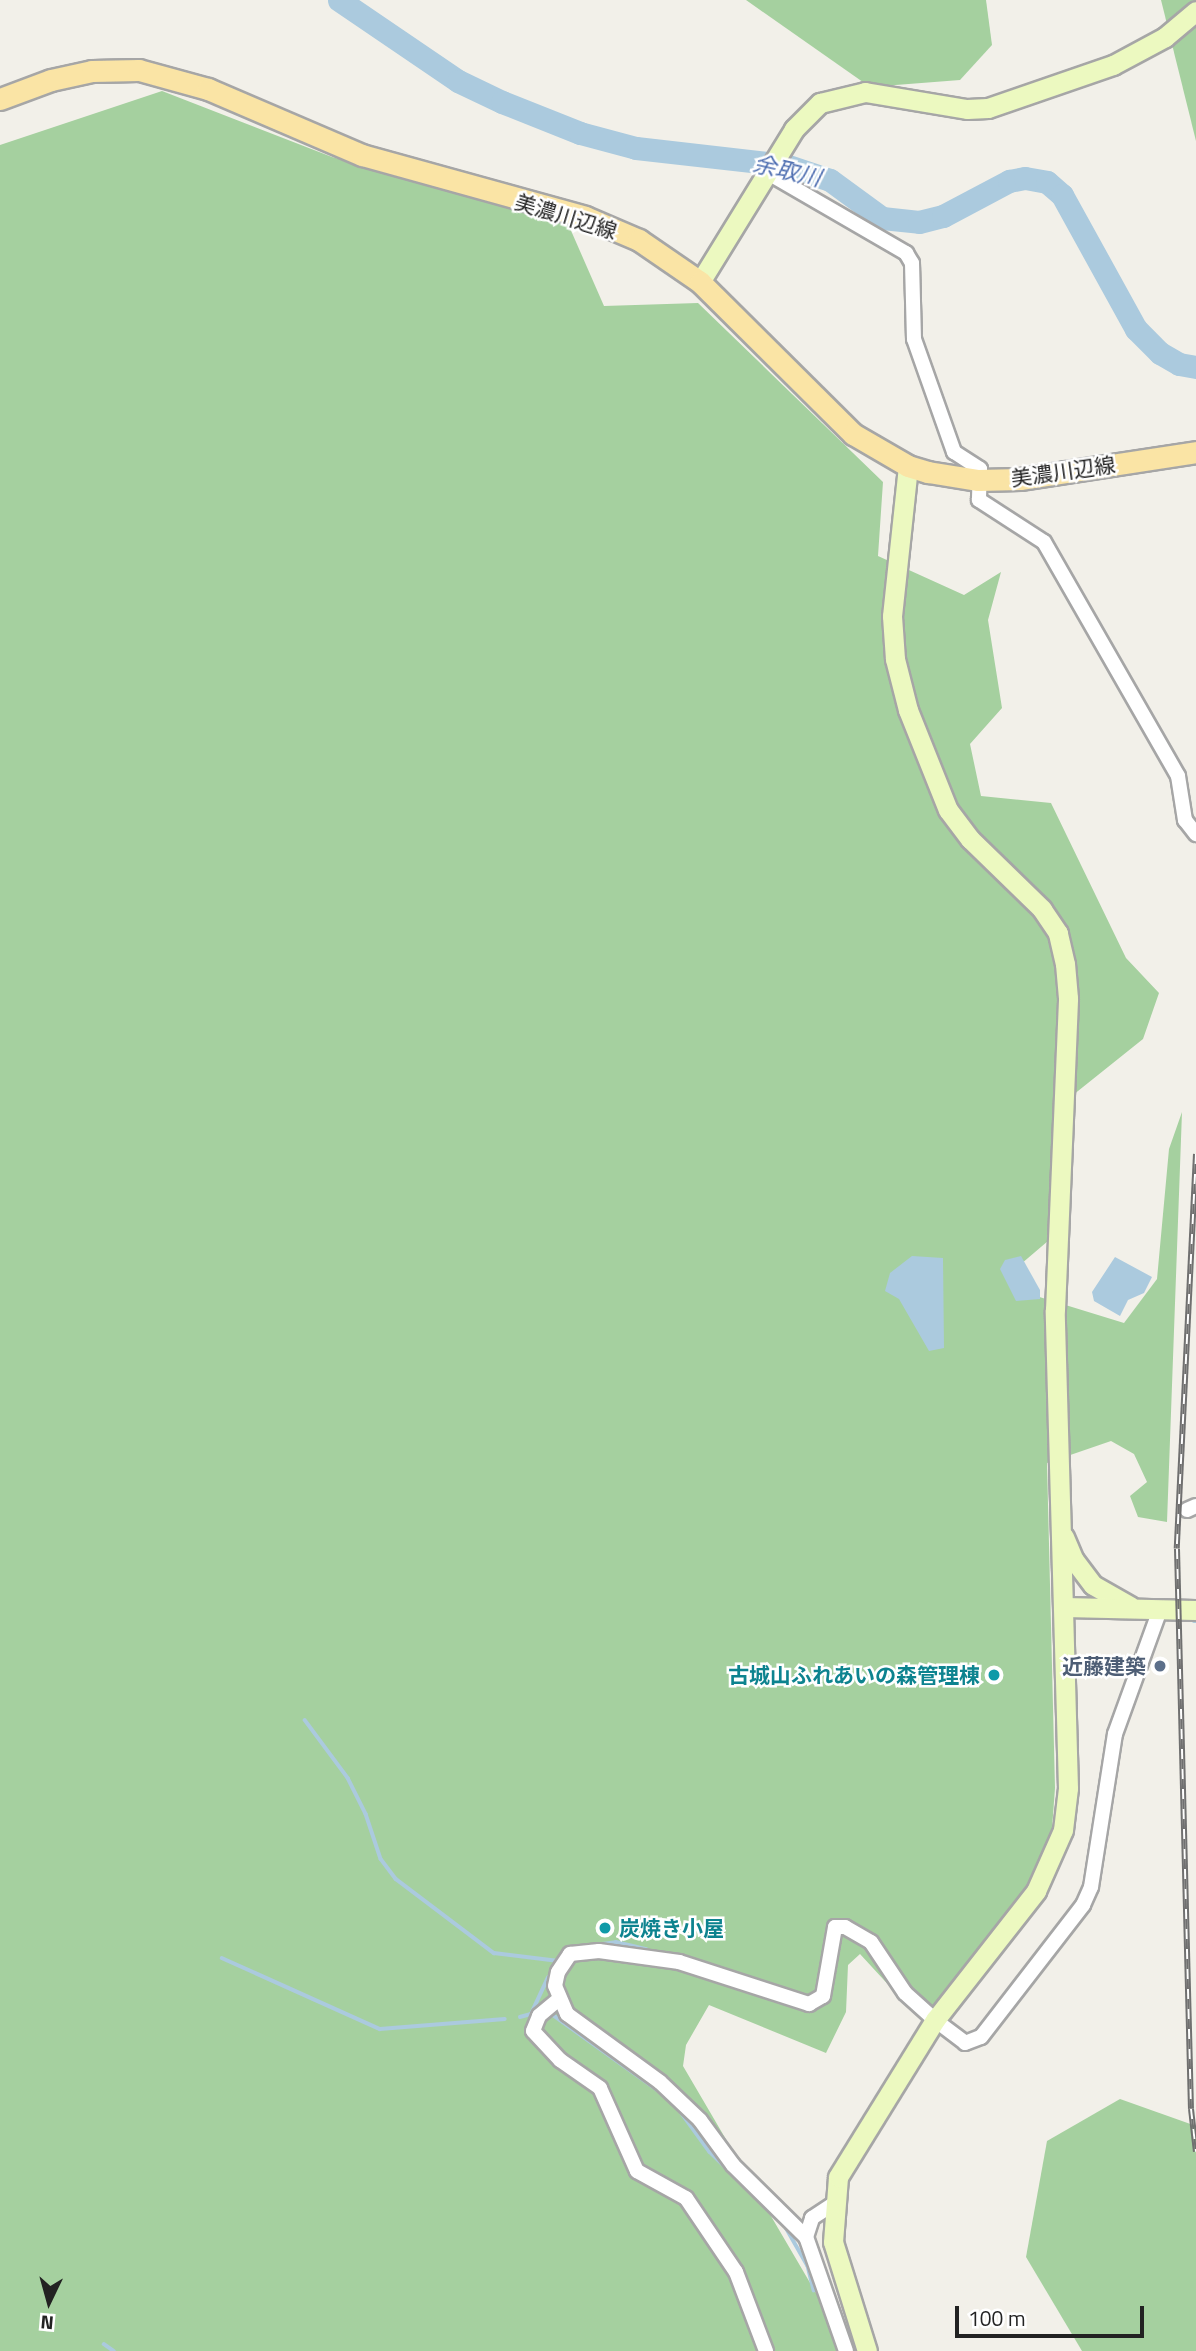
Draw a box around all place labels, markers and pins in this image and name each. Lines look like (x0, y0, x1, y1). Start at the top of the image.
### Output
place label: 近藤建築 (1062, 1653, 1146, 1679)
marker: 近藤建築 (1152, 1658, 1168, 1674)
place label: 古城山ふれあいの森管理棟 (728, 1662, 980, 1688)
marker: 古城山ふれあいの森管理棟 (986, 1667, 1002, 1683)
place label: 炭焼き小屋 (619, 1915, 724, 1941)
marker: 炭焼き小屋 (597, 1920, 613, 1936)

